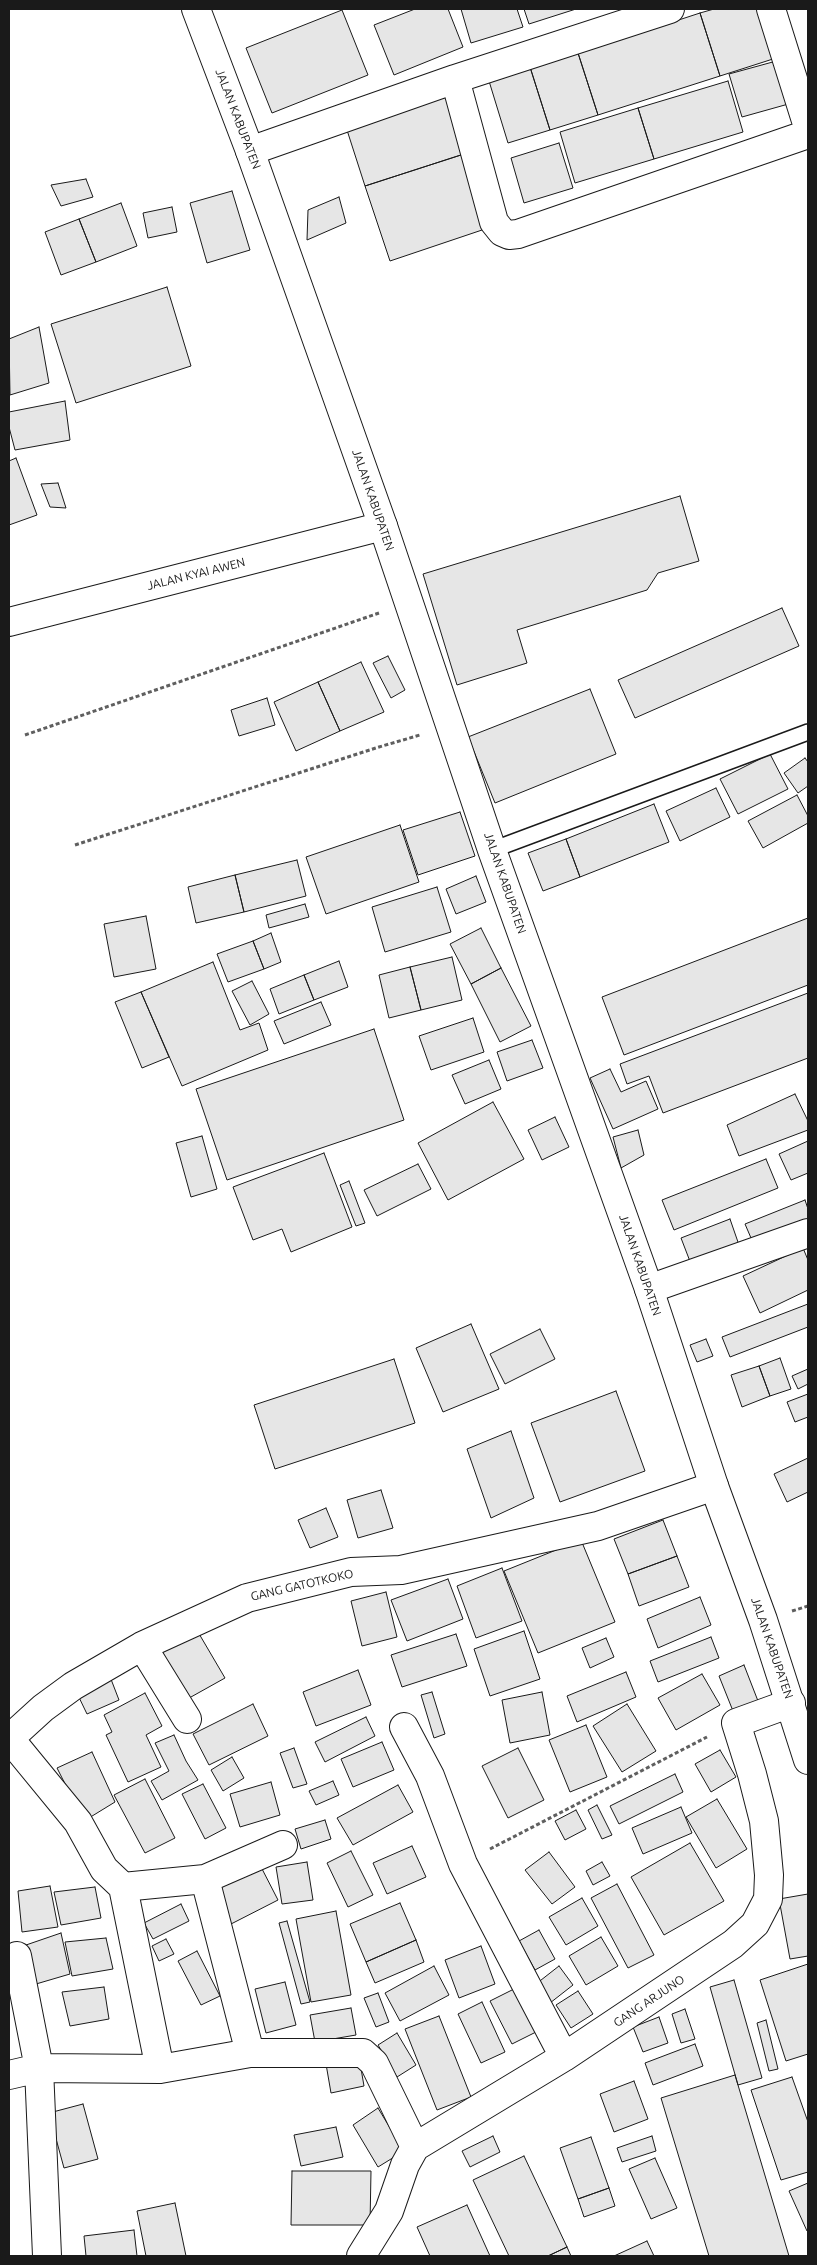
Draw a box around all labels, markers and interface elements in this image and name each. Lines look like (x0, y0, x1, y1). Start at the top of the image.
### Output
street label: JALAN KABUPATEN (212, 67, 264, 171)
street label: JALAN KABUPATEN (349, 447, 397, 553)
street label: JALAN KYAI AWEN (145, 555, 247, 593)
street label: JALAN KABUPATEN (481, 830, 529, 936)
street label: JALAN KABUPATEN (616, 1212, 664, 1318)
street label: GANG GATOTKOKO (249, 1566, 355, 1604)
street label: JALAN KABUPATEN (748, 1595, 796, 1701)
street label: GANG ARJUNO (611, 1972, 687, 2030)

